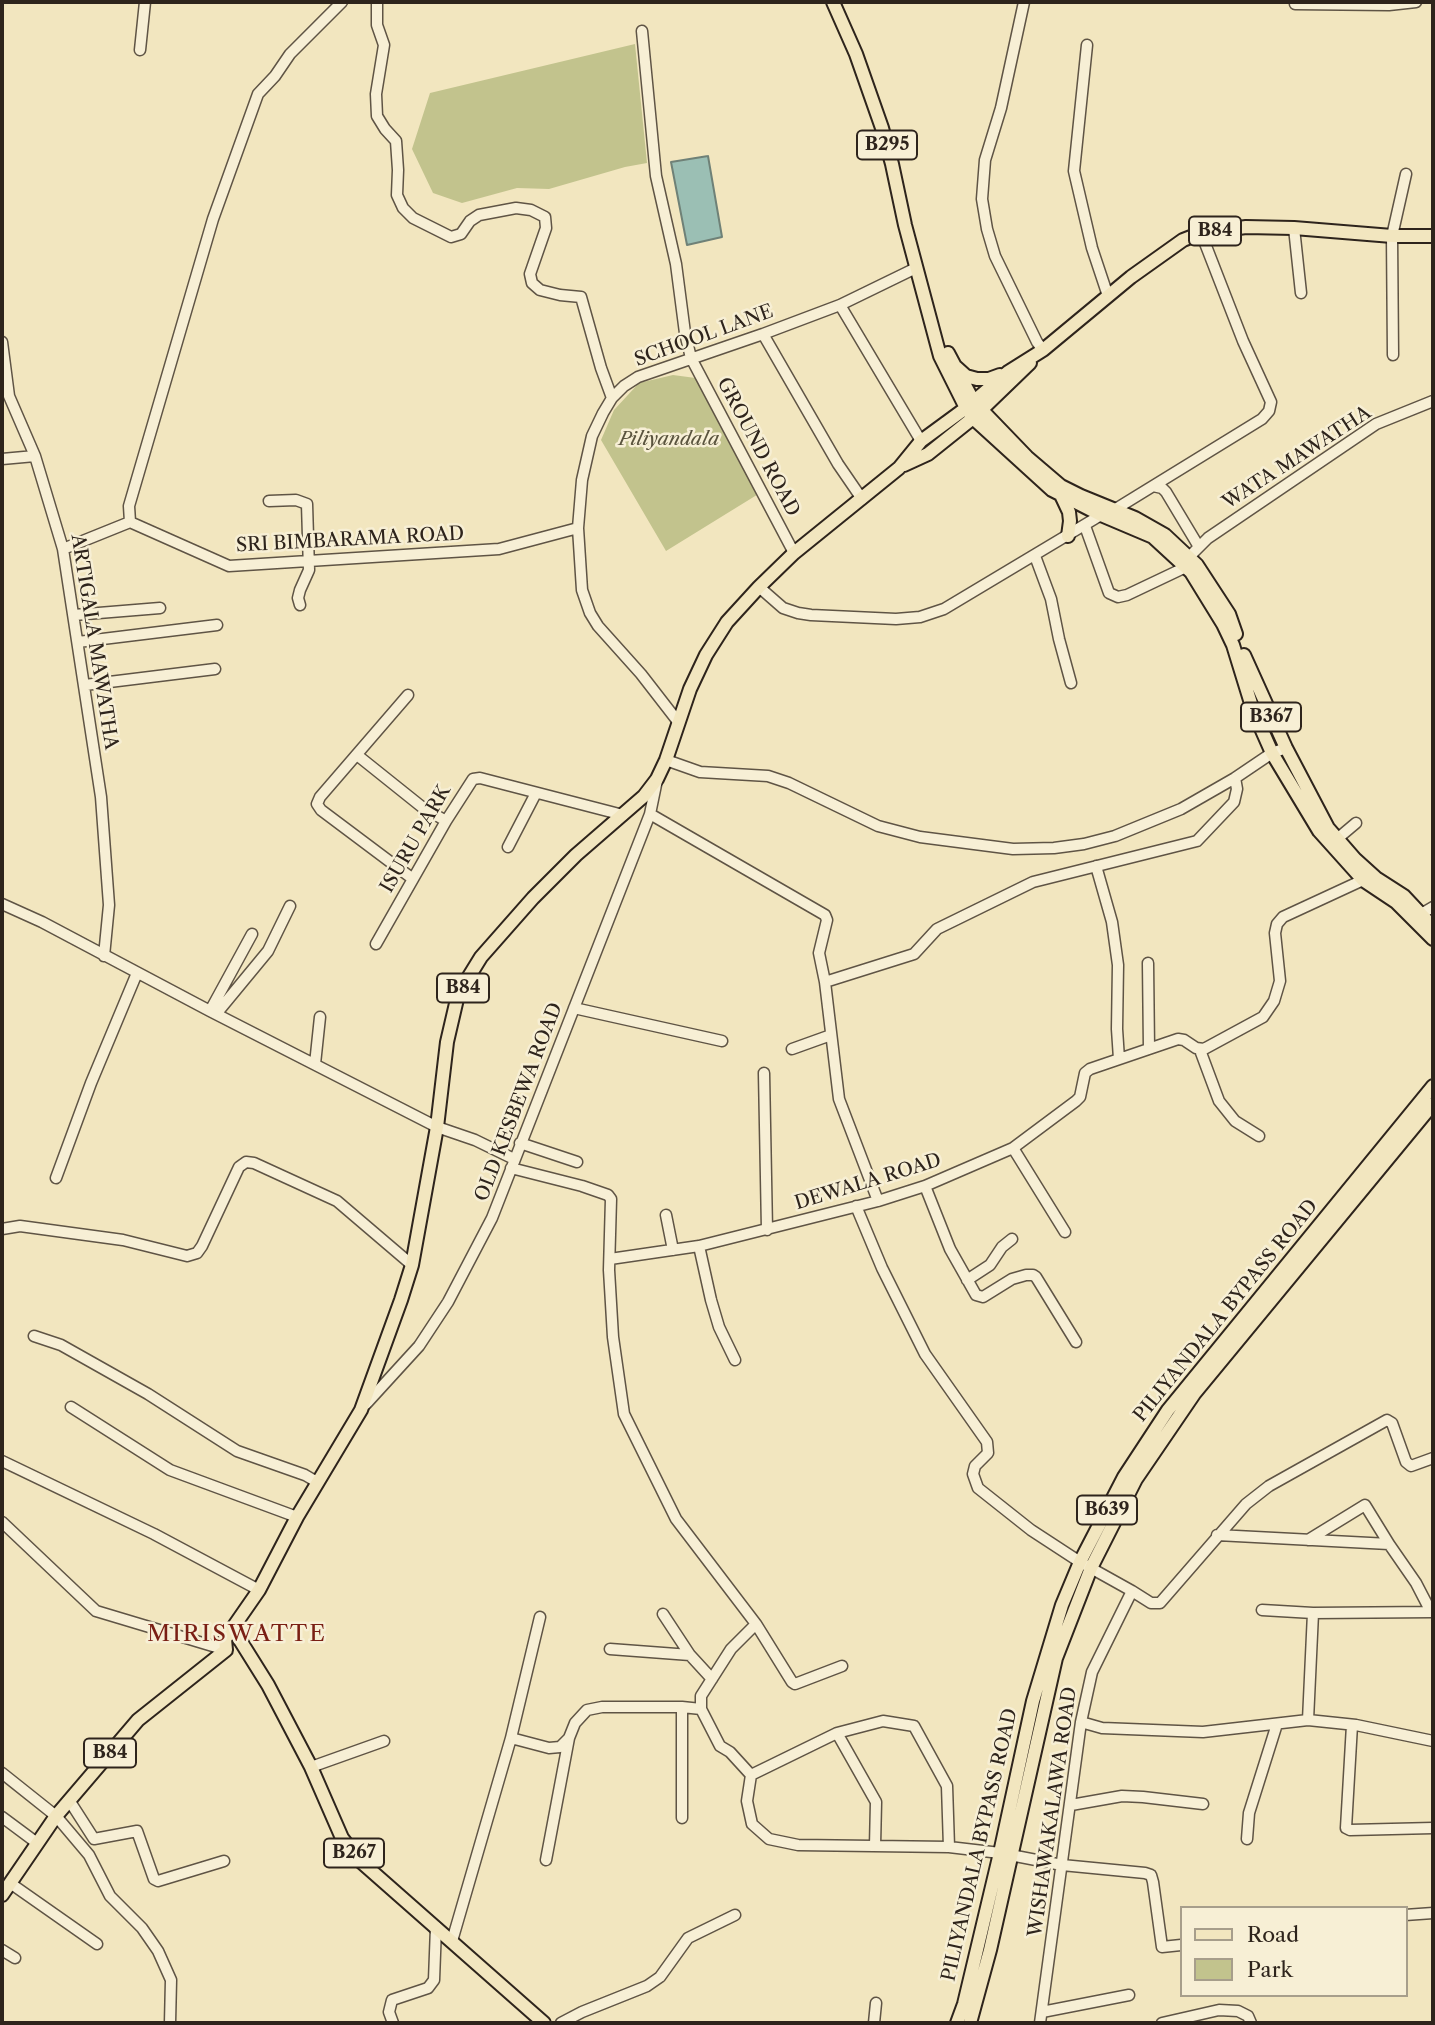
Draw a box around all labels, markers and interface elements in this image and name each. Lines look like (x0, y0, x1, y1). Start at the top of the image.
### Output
road number: B295 (857, 130, 917, 160)
road number: B84 (1189, 216, 1241, 246)
street label: SCHOOL LANE (631, 300, 777, 372)
street label: GROUND ROAD (712, 374, 804, 520)
street label: WATA MAWATHA (1219, 402, 1375, 514)
park label: Piliyandala (619, 429, 719, 451)
street label: SRI BIMBARAMA ROAD (235, 523, 465, 557)
street label: ARTIGALA MAWATHA (66, 533, 122, 751)
road number: B367 (1241, 702, 1301, 732)
street label: ISURU PARK (376, 781, 456, 897)
road number: B84 (437, 973, 489, 1002)
street label: OLD KESBEWA ROAD (471, 999, 567, 1205)
street label: DEWALA ROAD (792, 1149, 944, 1215)
street label: PILIYANDALA BYPASS ROAD (1129, 1195, 1323, 1427)
road number: B639 (1077, 1496, 1137, 1525)
district label: MIRISWATTE (148, 1620, 326, 1648)
street label: WISHAWAKALAWA ROAD (1024, 1685, 1082, 1939)
street label: PILIYANDALA BYPASS ROAD (937, 1706, 1023, 1984)
road number: B84 (84, 1738, 136, 1768)
road number: B267 (324, 1839, 384, 1868)
legend (1180, 1906, 1407, 1997)
text: Road (1247, 1922, 1299, 1947)
text: Park (1247, 1957, 1293, 1982)

